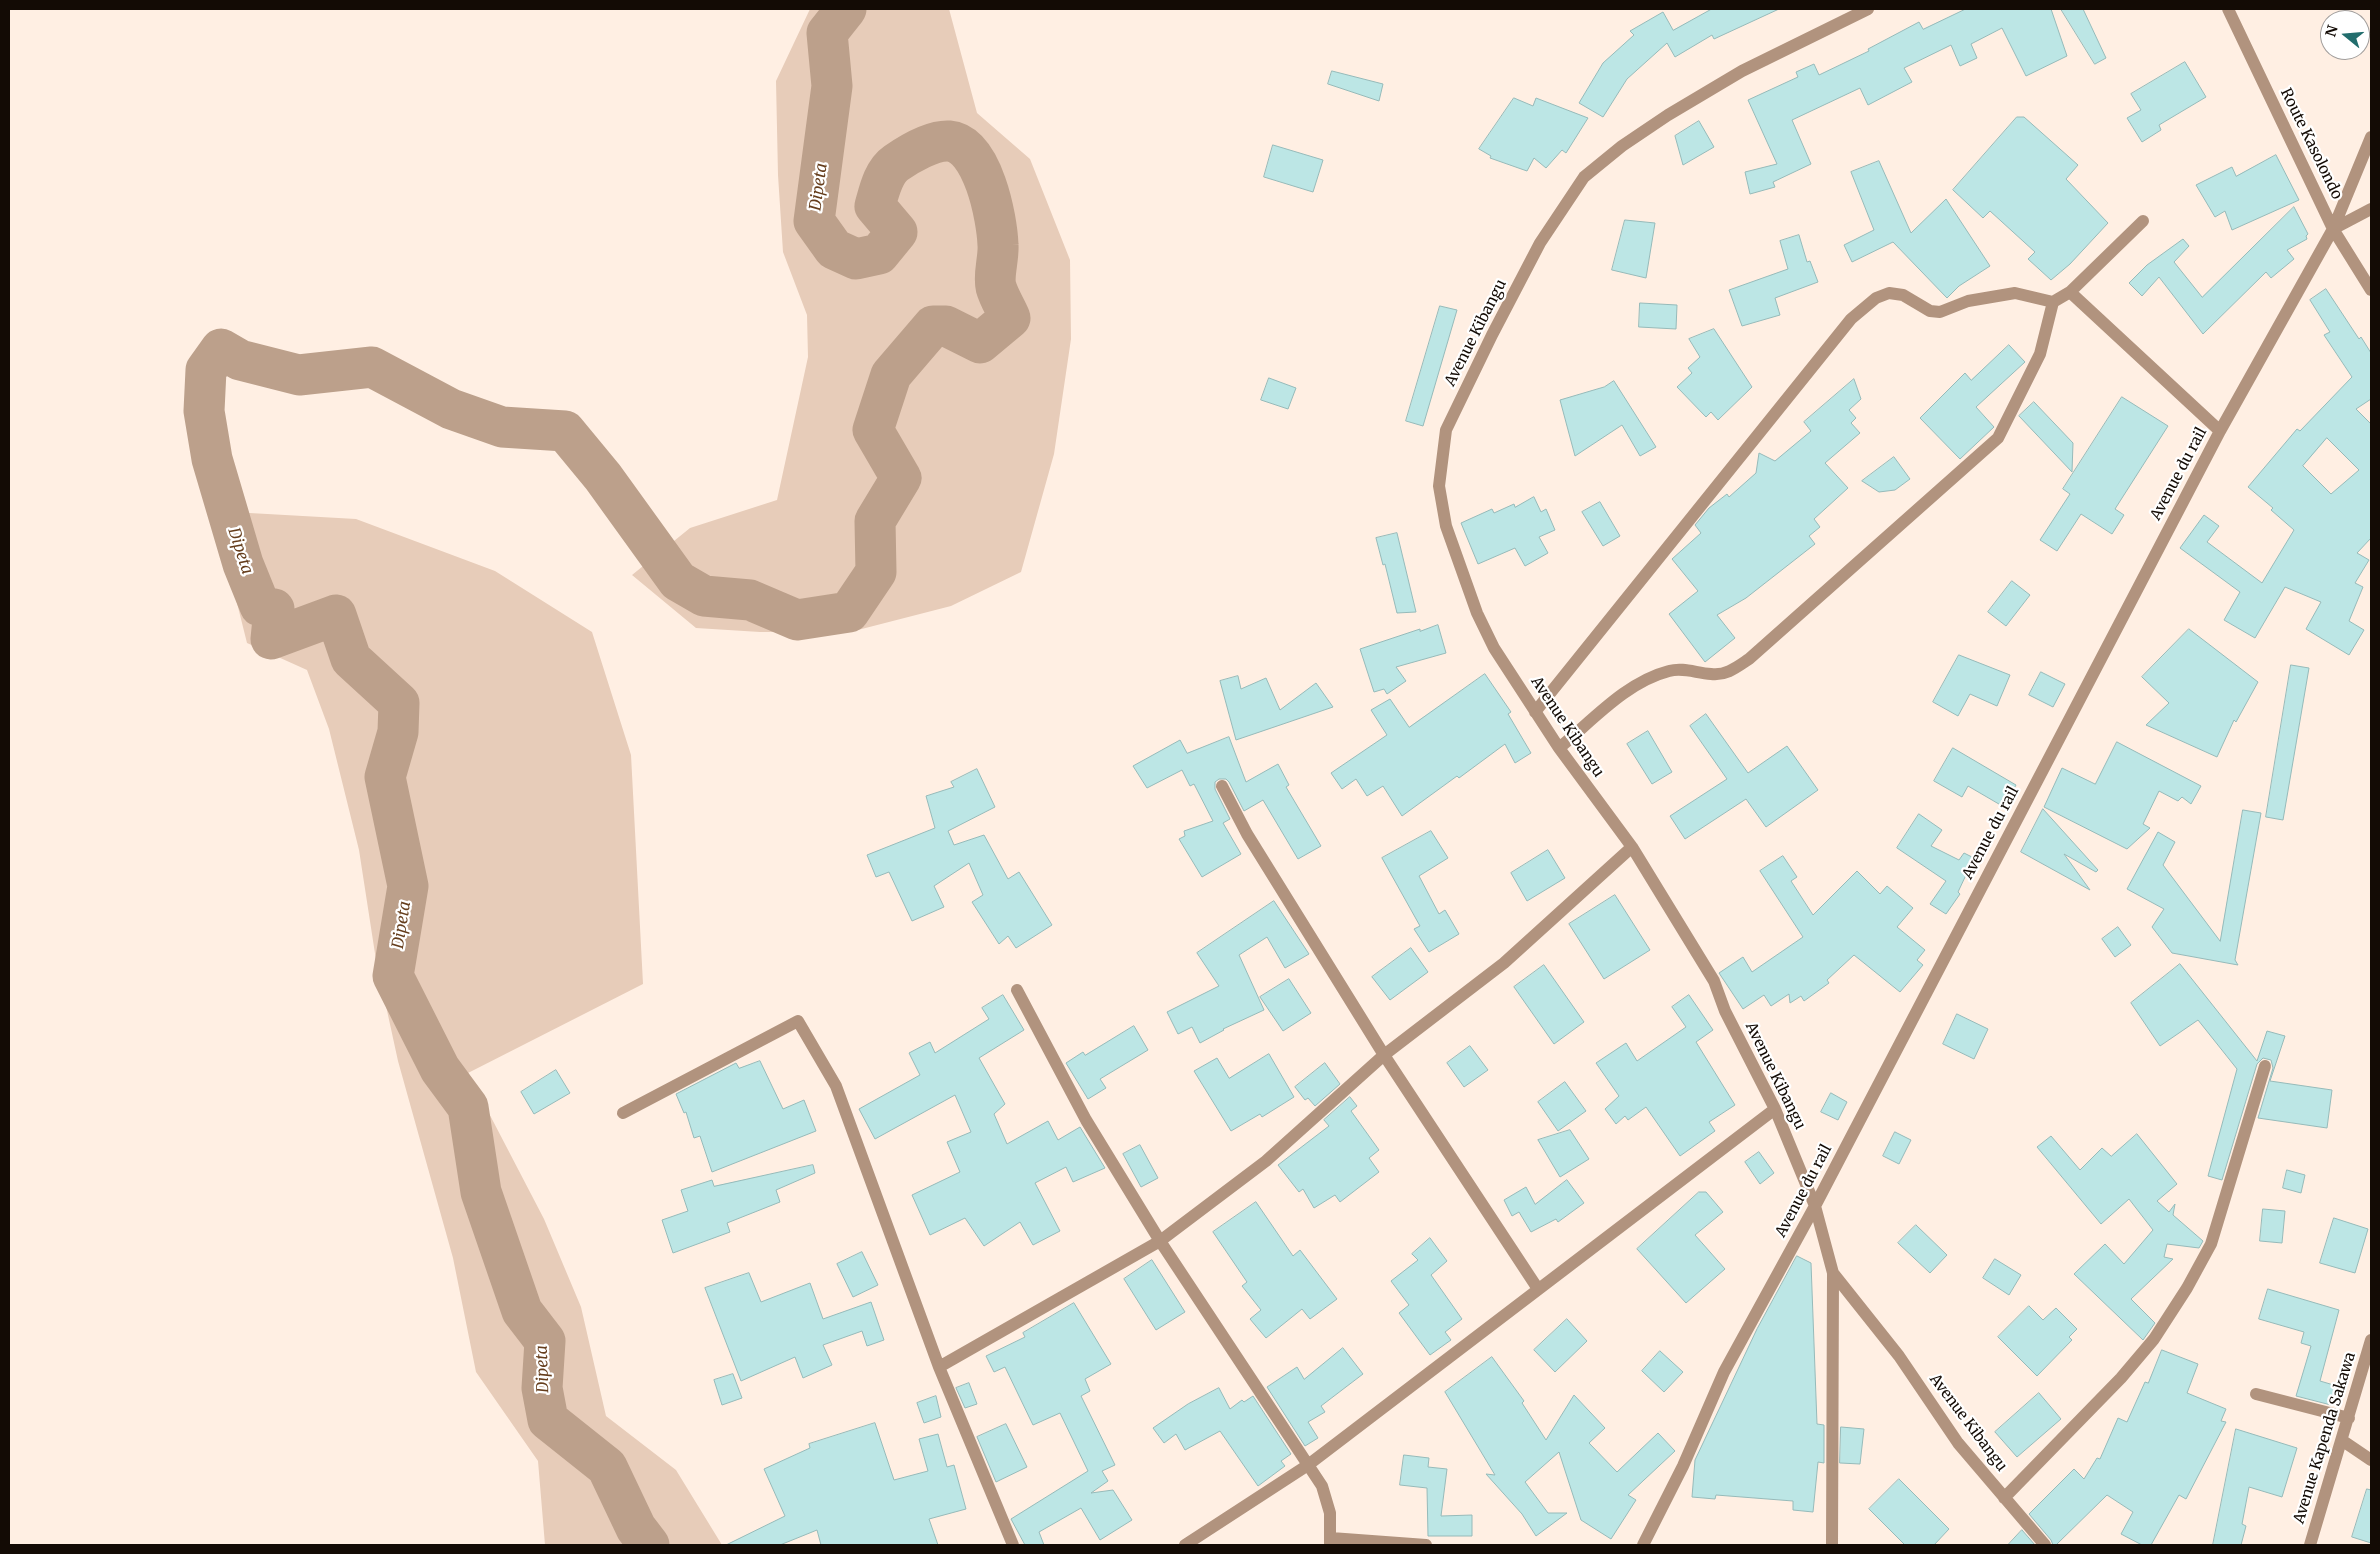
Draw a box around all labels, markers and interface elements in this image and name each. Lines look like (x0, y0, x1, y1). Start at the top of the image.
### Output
north arrow (2320, 10, 2370, 60)
text: N (2321, 23, 2342, 39)
street label: Route Kasolondo (2276, 86, 2346, 202)
water label: Dipeta (806, 162, 832, 212)
street label: Avenue Kibangu (1441, 277, 1511, 389)
street label: Avenue du rail (2147, 425, 2211, 523)
water label: Dipeta (223, 525, 257, 577)
street label: Avenue Kibangu (1527, 673, 1607, 781)
street label: Avenue du rail (1959, 784, 2023, 882)
water label: Dipeta (389, 900, 415, 950)
street label: Avenue Kibangu (1741, 1019, 1809, 1133)
street label: Avenue du rail (1772, 1142, 1836, 1240)
water label: Dipeta (533, 1345, 553, 1393)
street label: Avenue Kapenda Sakawa (2290, 1350, 2360, 1526)
street label: Avenue Kibangu (1926, 1371, 2010, 1475)

